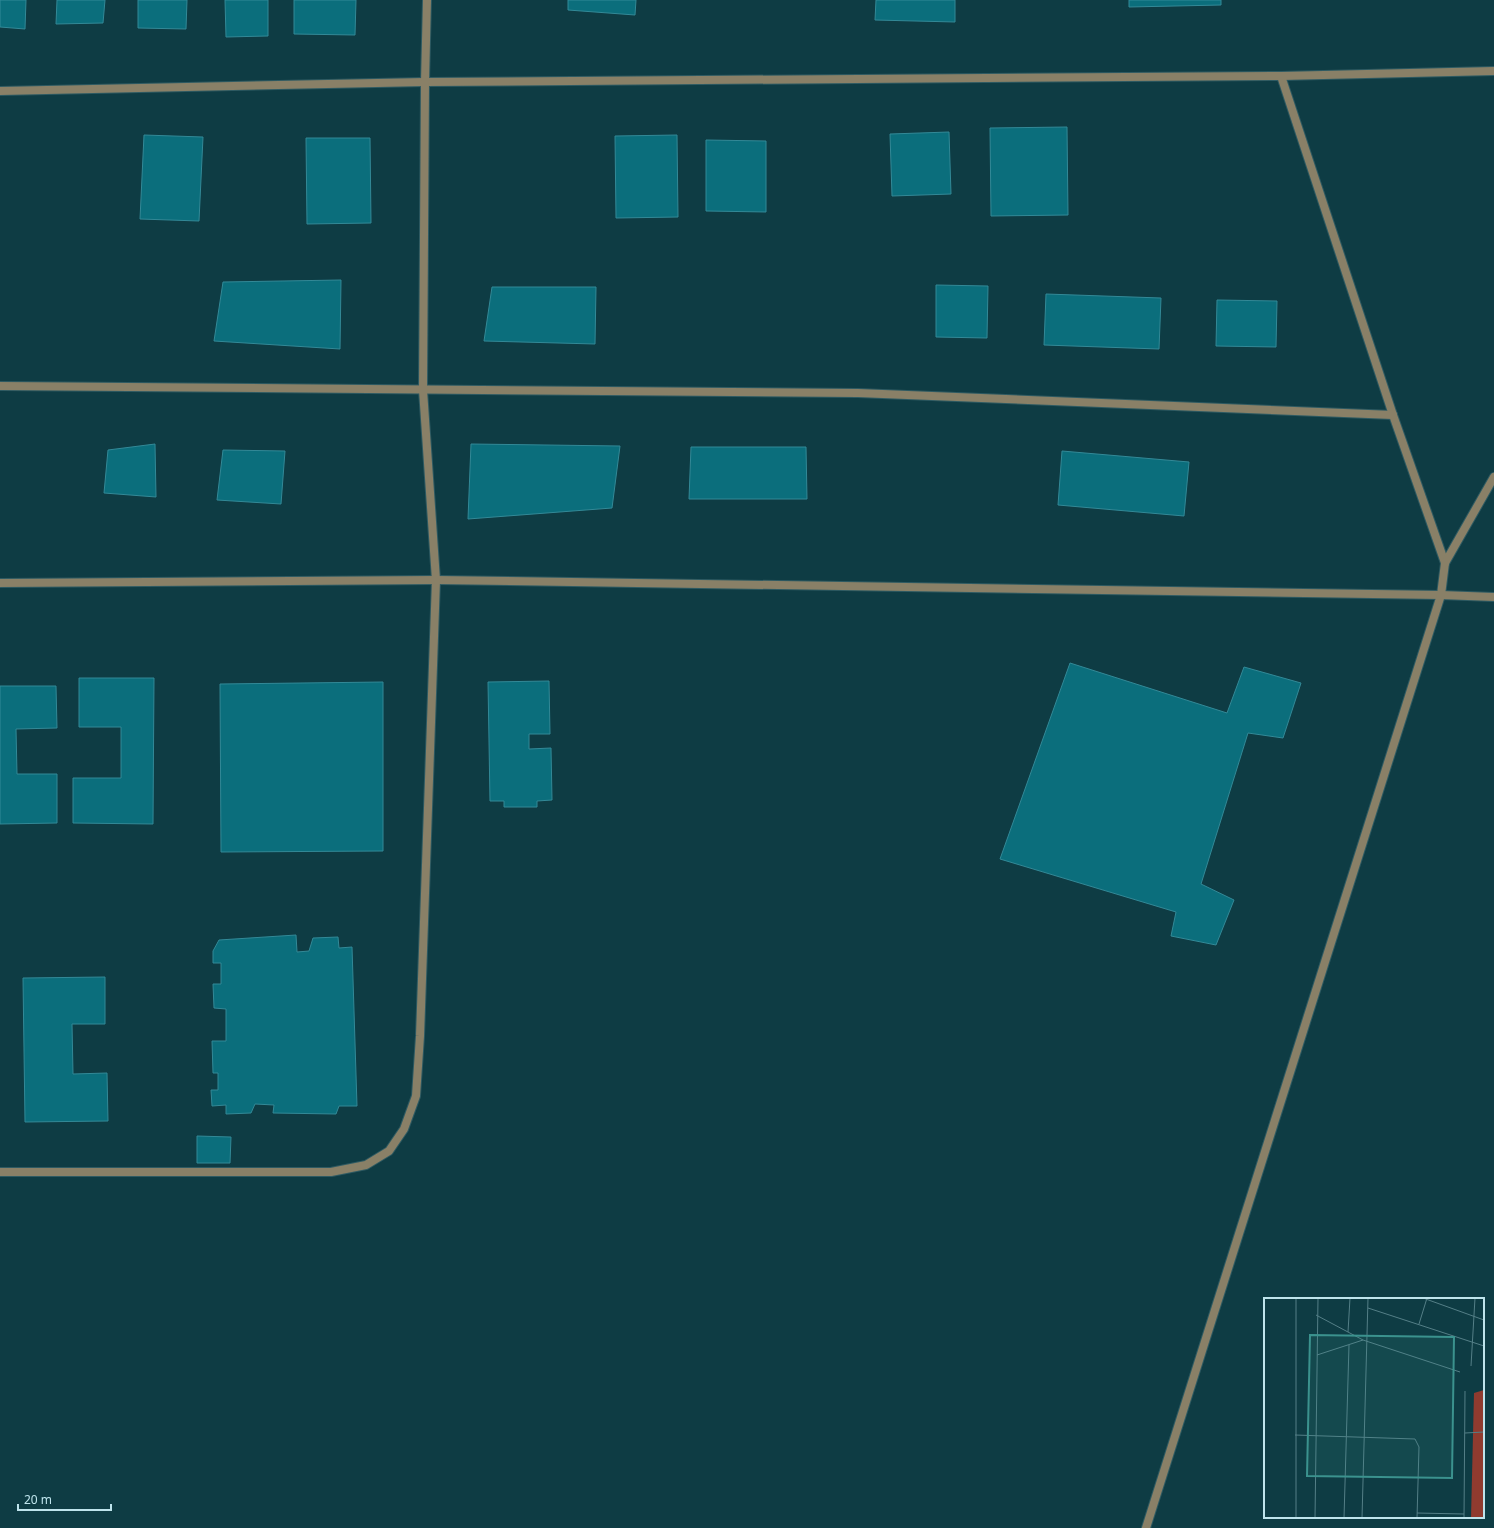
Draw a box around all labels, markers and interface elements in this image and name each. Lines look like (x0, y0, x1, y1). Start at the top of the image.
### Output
inset map (1264, 1298, 1484, 1518)
scale bar (18, 1486, 111, 1512)
text: 20 m (24, 1491, 52, 1508)

